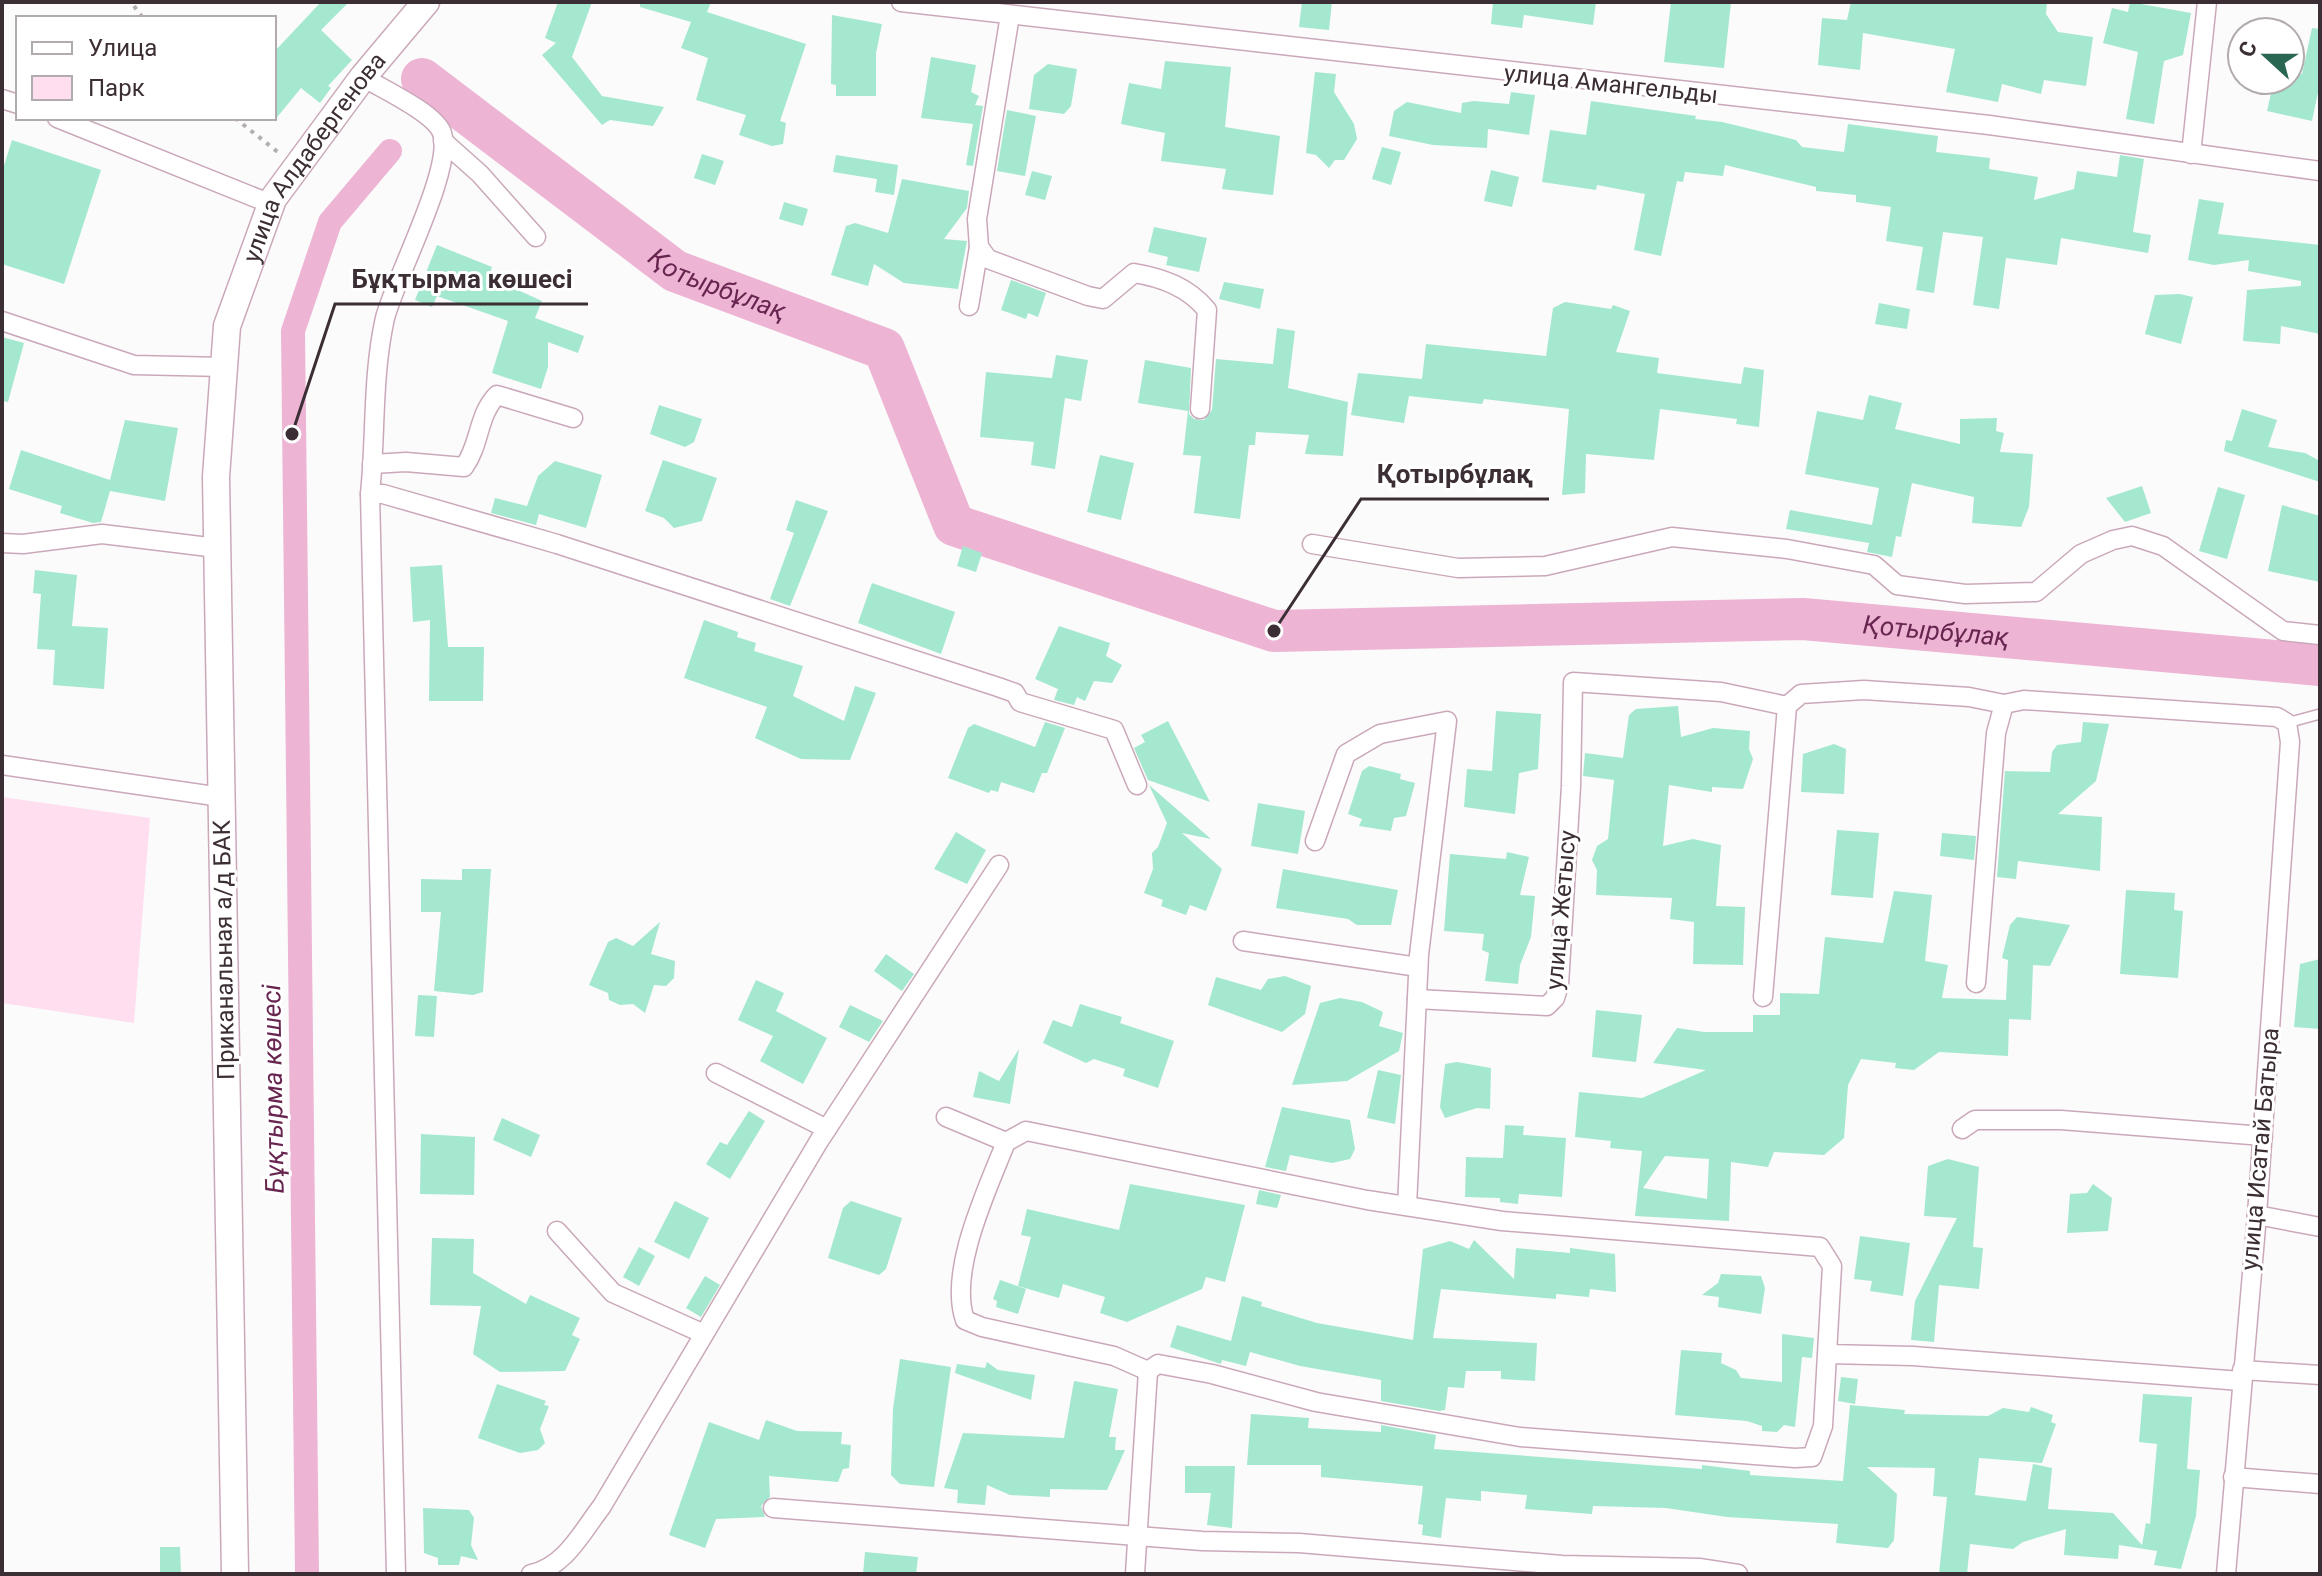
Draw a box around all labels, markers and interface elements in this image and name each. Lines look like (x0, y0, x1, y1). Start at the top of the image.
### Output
legend (16, 16, 276, 120)
north arrow (2226, 16, 2306, 96)
text: Улица (88, 34, 157, 62)
text: С (2234, 38, 2262, 60)
street label: улица Алдабергенова (237, 47, 391, 266)
street label: улица Амангельды (1503, 59, 1719, 109)
text: Парк (88, 74, 145, 102)
water label: Қотырбұлақ (643, 241, 791, 326)
callout: Бұқтырма көшесі (335, 254, 588, 304)
text: Бұқтырма көшесі (351, 264, 573, 294)
callout: Қотырбұлақ (1361, 449, 1549, 499)
text: Қотырбұлақ (1377, 459, 1533, 489)
water label: Қотырбұлақ (1861, 609, 2011, 652)
street label: Приканальная а/д БАК (208, 819, 240, 1080)
street label: улица Жетысу (1540, 828, 1582, 991)
water label: Бұқтырма көшесі (256, 983, 290, 1194)
street label: улица Исатай Батыра (2235, 1027, 2285, 1271)

